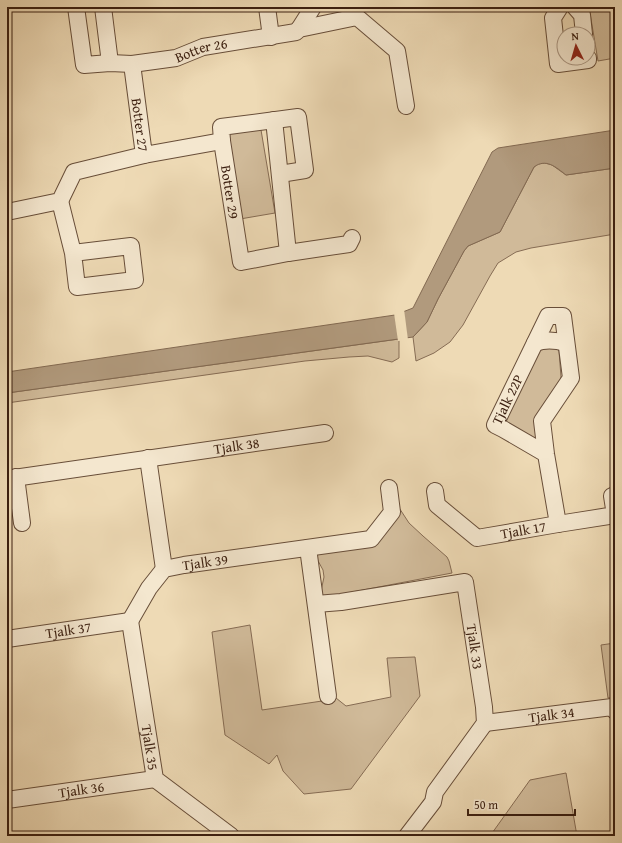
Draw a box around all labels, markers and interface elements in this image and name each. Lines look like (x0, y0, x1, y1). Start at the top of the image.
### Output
north arrow (556, 26, 596, 66)
text: N (571, 28, 580, 44)
street label: Botter 26 (172, 33, 229, 67)
street label: Botter 27 (127, 97, 153, 153)
street label: Botter 29 (216, 164, 244, 220)
street label: Tjalk 22P (487, 371, 528, 428)
street label: Tjalk 38 (212, 433, 261, 459)
street label: Tjalk 17 (499, 516, 548, 544)
street label: Tjalk 39 (181, 549, 229, 575)
street label: Tjalk 37 (44, 617, 93, 643)
street label: Tjalk 33 (461, 622, 488, 671)
street label: Tjalk 34 (527, 702, 576, 727)
street label: Tjalk 35 (137, 723, 163, 772)
street label: Tjalk 36 (57, 776, 106, 803)
scale bar (468, 791, 575, 817)
text: 50 m (474, 796, 498, 813)

